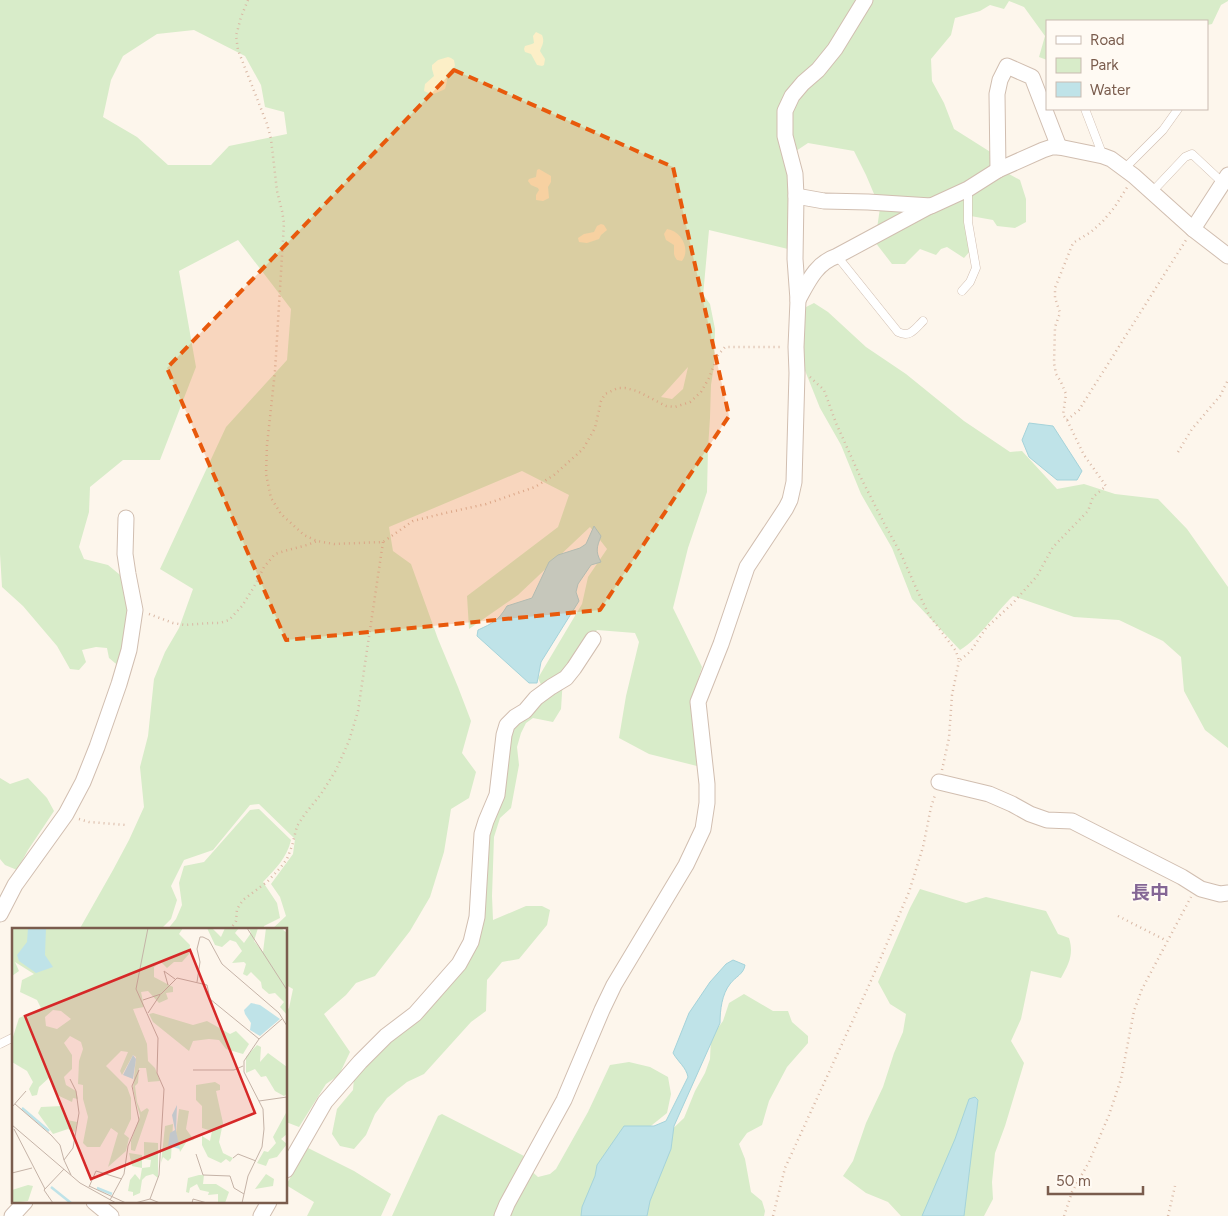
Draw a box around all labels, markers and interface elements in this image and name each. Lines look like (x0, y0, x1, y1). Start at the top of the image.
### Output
legend (1046, 20, 1208, 110)
text: Road (1090, 31, 1125, 49)
text: Park (1090, 56, 1119, 74)
text: Water (1090, 81, 1130, 99)
district label: 長中 (1131, 881, 1169, 904)
inset map (12, 928, 288, 1204)
scale bar (1048, 1164, 1143, 1196)
text: 50 m (1056, 1172, 1091, 1190)

